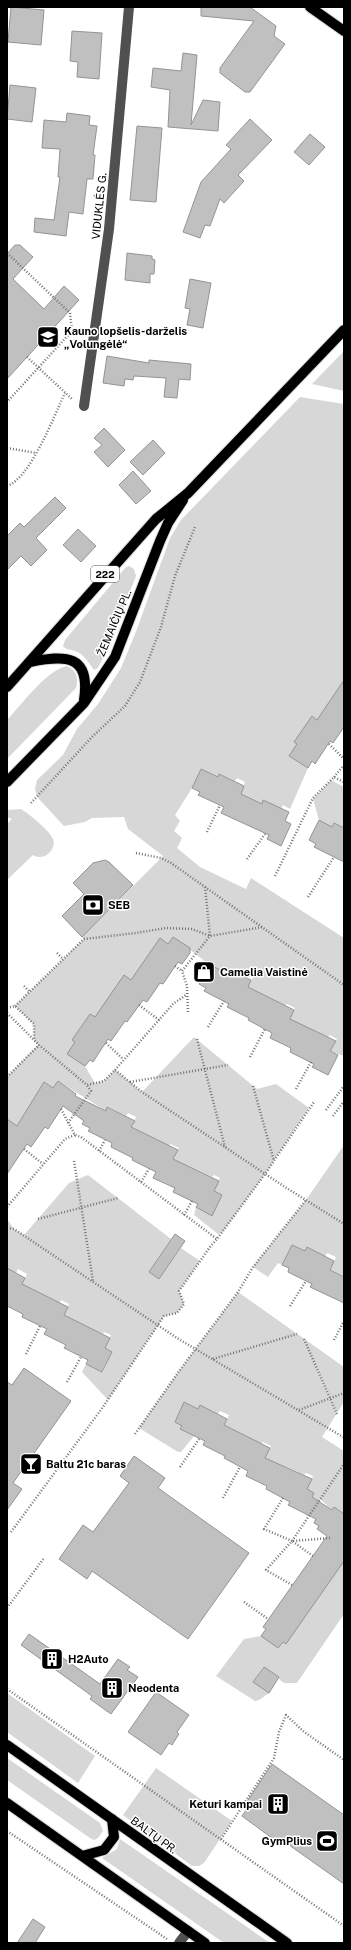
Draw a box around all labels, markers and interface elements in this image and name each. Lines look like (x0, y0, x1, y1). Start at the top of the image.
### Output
street label: VIDUKLĖS G. (89, 172, 108, 240)
school or university icon: Kauno lopšelis-darželis „Volungėlė“ (35, 324, 61, 350)
place label: Kauno lopšelis-darželis „Volungėlė“ (64, 325, 187, 350)
road number: 222 (91, 566, 119, 582)
street label: ŽEMAIČIŲ PL. (94, 587, 133, 658)
bank icon: SEB (80, 892, 106, 918)
place label: SEB (108, 899, 131, 911)
shop icon: Camelia Vaistinė (191, 959, 217, 985)
place label: Camelia Vaistinė (220, 966, 308, 978)
bar icon: Baltu 21c baras (18, 1451, 44, 1477)
place label: Baltu 21c baras (46, 1458, 126, 1470)
building icon: H2Auto (39, 1646, 65, 1672)
place label: H2Auto (68, 1653, 109, 1665)
building icon: Neodenta (99, 1675, 125, 1701)
place label: Neodenta (128, 1682, 179, 1694)
building icon: Keturi kampai (265, 1791, 291, 1817)
place label: Keturi kampai (189, 1798, 262, 1810)
street label: BALTŲ PR. (129, 1814, 179, 1856)
sports icon: GymPlius (314, 1828, 340, 1854)
place label: GymPlius (262, 1835, 312, 1847)

